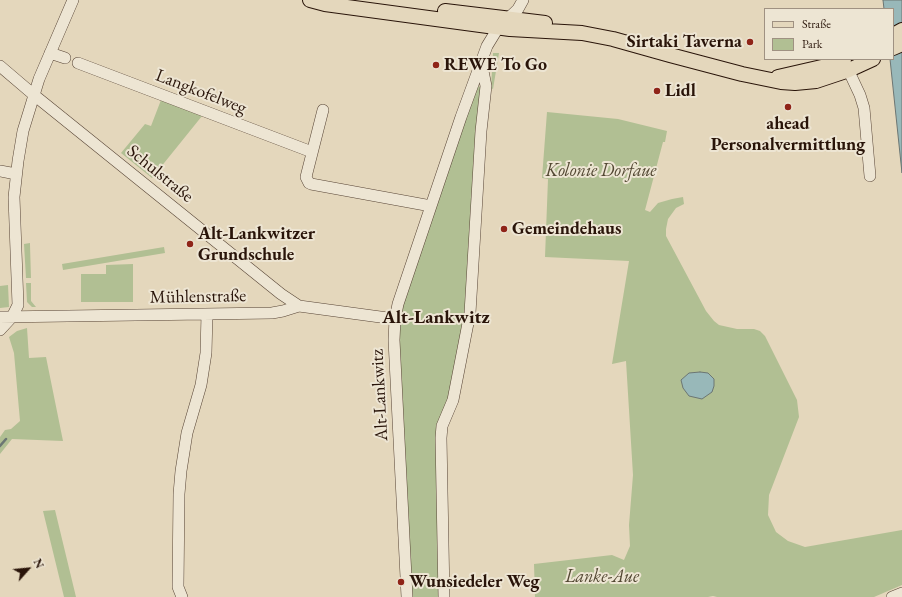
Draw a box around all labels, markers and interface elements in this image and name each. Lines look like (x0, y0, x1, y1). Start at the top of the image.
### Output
legend (764, 8, 894, 60)
text: Straße (802, 16, 831, 32)
place label: Sirtaki Taverna (627, 31, 742, 53)
text: Park (802, 36, 822, 52)
marker: Sirtaki Taverna (745, 37, 755, 47)
place label: REWE To Go (444, 54, 547, 76)
marker: REWE To Go (431, 60, 441, 70)
street label: Langkofelweg (152, 65, 250, 119)
place label: Lidl (665, 80, 696, 102)
marker: Lidl (652, 86, 662, 96)
marker: ahead Personalvermittlung (783, 102, 793, 112)
place label: ahead Personalvermittlung (711, 113, 865, 156)
street label: Schulstraße (122, 141, 198, 207)
park label: Kolonie Dorfaue (546, 160, 656, 182)
place label: Gemeindehaus (512, 218, 621, 240)
place label: Alt-Lankwitzer Grundschule (198, 223, 315, 266)
marker: Gemeindehaus (499, 224, 509, 234)
marker: Alt-Lankwitzer Grundschule (185, 239, 195, 249)
street label: Mühlenstraße (150, 285, 246, 309)
district label: Alt-Lankwitz (382, 307, 490, 329)
street label: Alt-Lankwitz (367, 348, 393, 442)
north arrow (8, 549, 48, 589)
text: N (30, 556, 47, 571)
park label: Lanke-Aue (565, 566, 639, 588)
place label: Wunsiedeler Weg (409, 571, 539, 593)
marker: Wunsiedeler Weg (396, 577, 406, 587)

